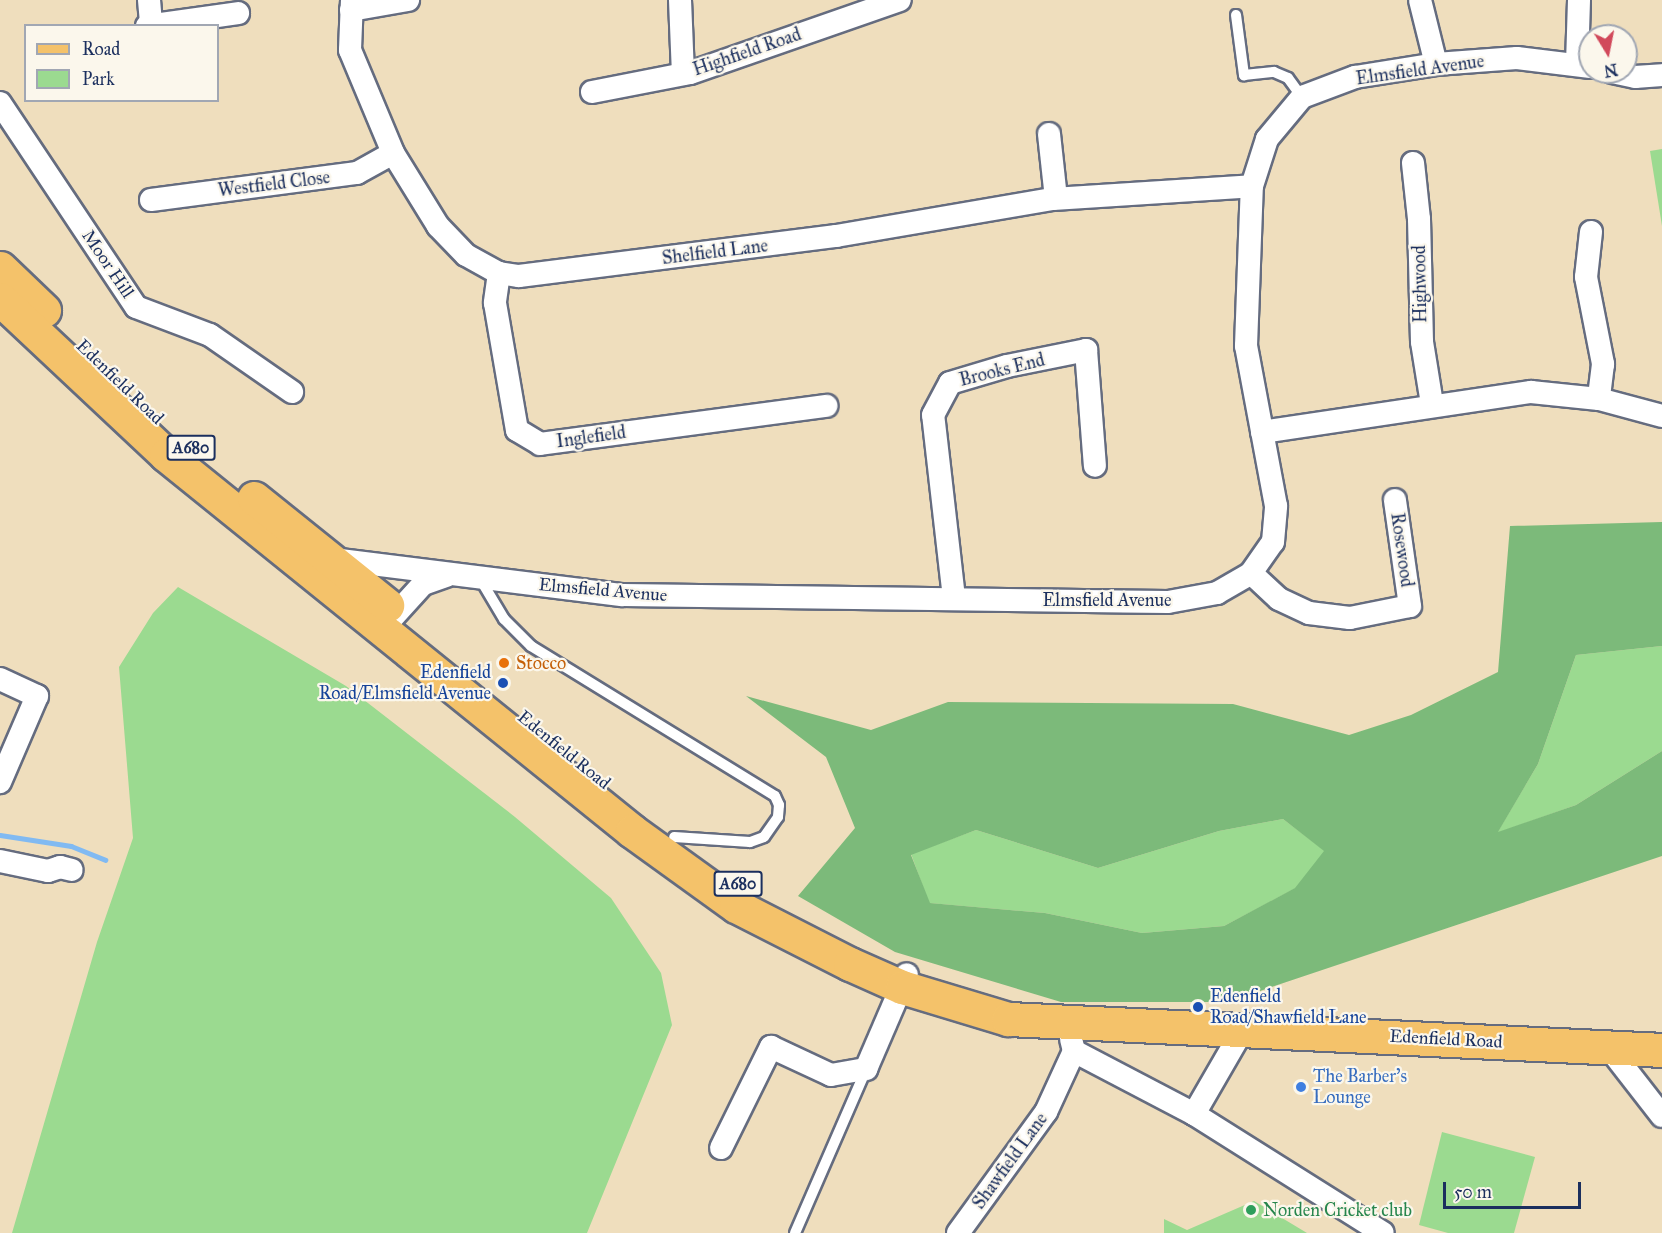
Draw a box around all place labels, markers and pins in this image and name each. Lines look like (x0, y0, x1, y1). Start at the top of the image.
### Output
place label: Stocco (516, 652, 566, 674)
marker: Stocco (497, 656, 511, 670)
place label: Edenfield Road/Elmsfield Avenue (319, 662, 491, 704)
marker: Edenfield Road/Elmsfield Avenue (496, 676, 510, 690)
place label: Edenfield Road/Shawfield Lane (1210, 986, 1367, 1028)
marker: Edenfield Road/Shawfield Lane (1191, 1000, 1205, 1014)
place label: The Barber's Lounge (1313, 1066, 1407, 1108)
marker: The Barber's Lounge (1294, 1080, 1308, 1094)
place label: Norden Cricket club (1263, 1199, 1412, 1221)
marker: Norden Cricket club (1244, 1203, 1258, 1217)

